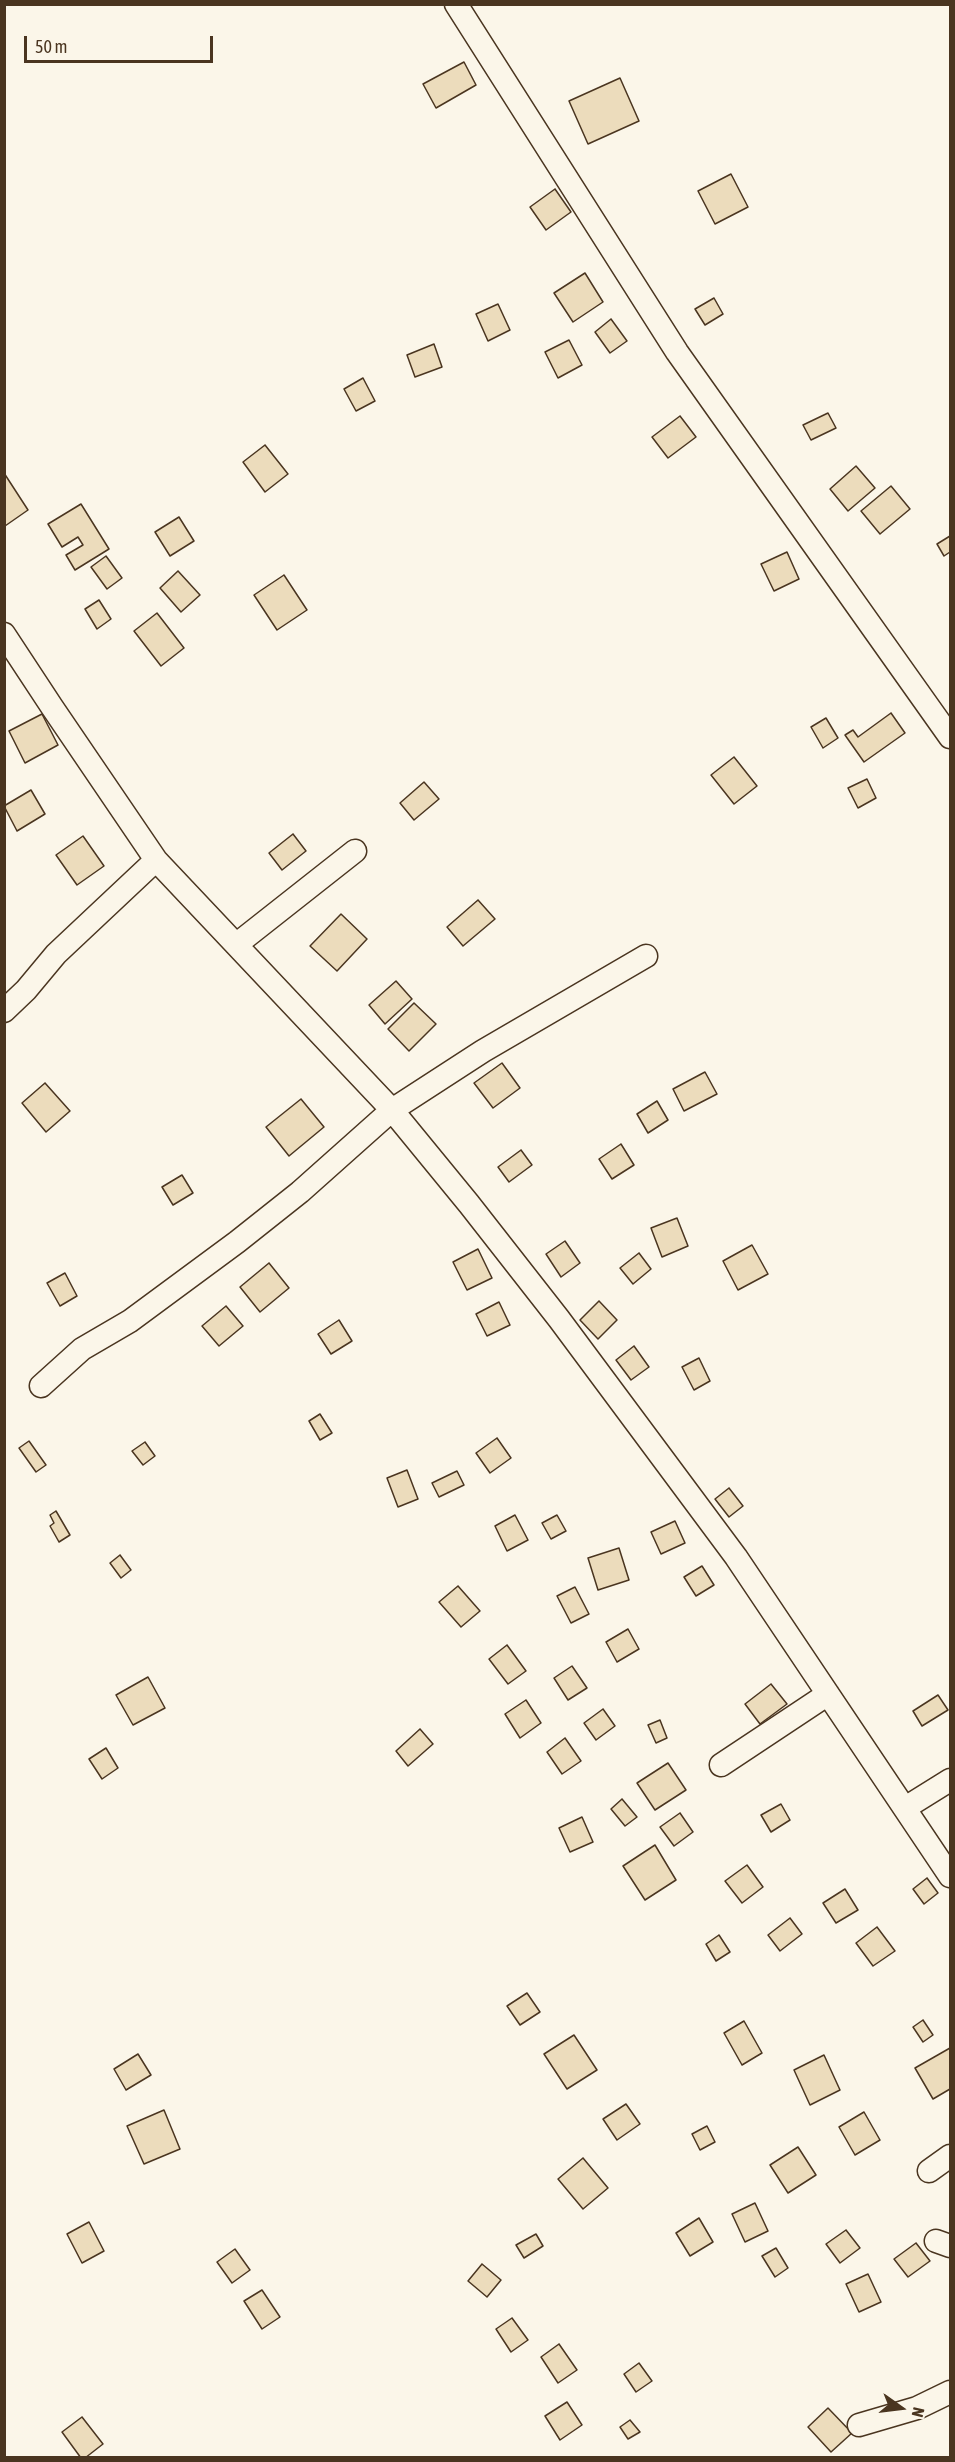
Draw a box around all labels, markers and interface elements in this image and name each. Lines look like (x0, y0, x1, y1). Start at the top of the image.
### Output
scale bar (27, 24, 216, 62)
text: 50 m (35, 36, 67, 57)
north arrow (871, 2378, 931, 2438)
text: N (909, 2406, 928, 2419)

